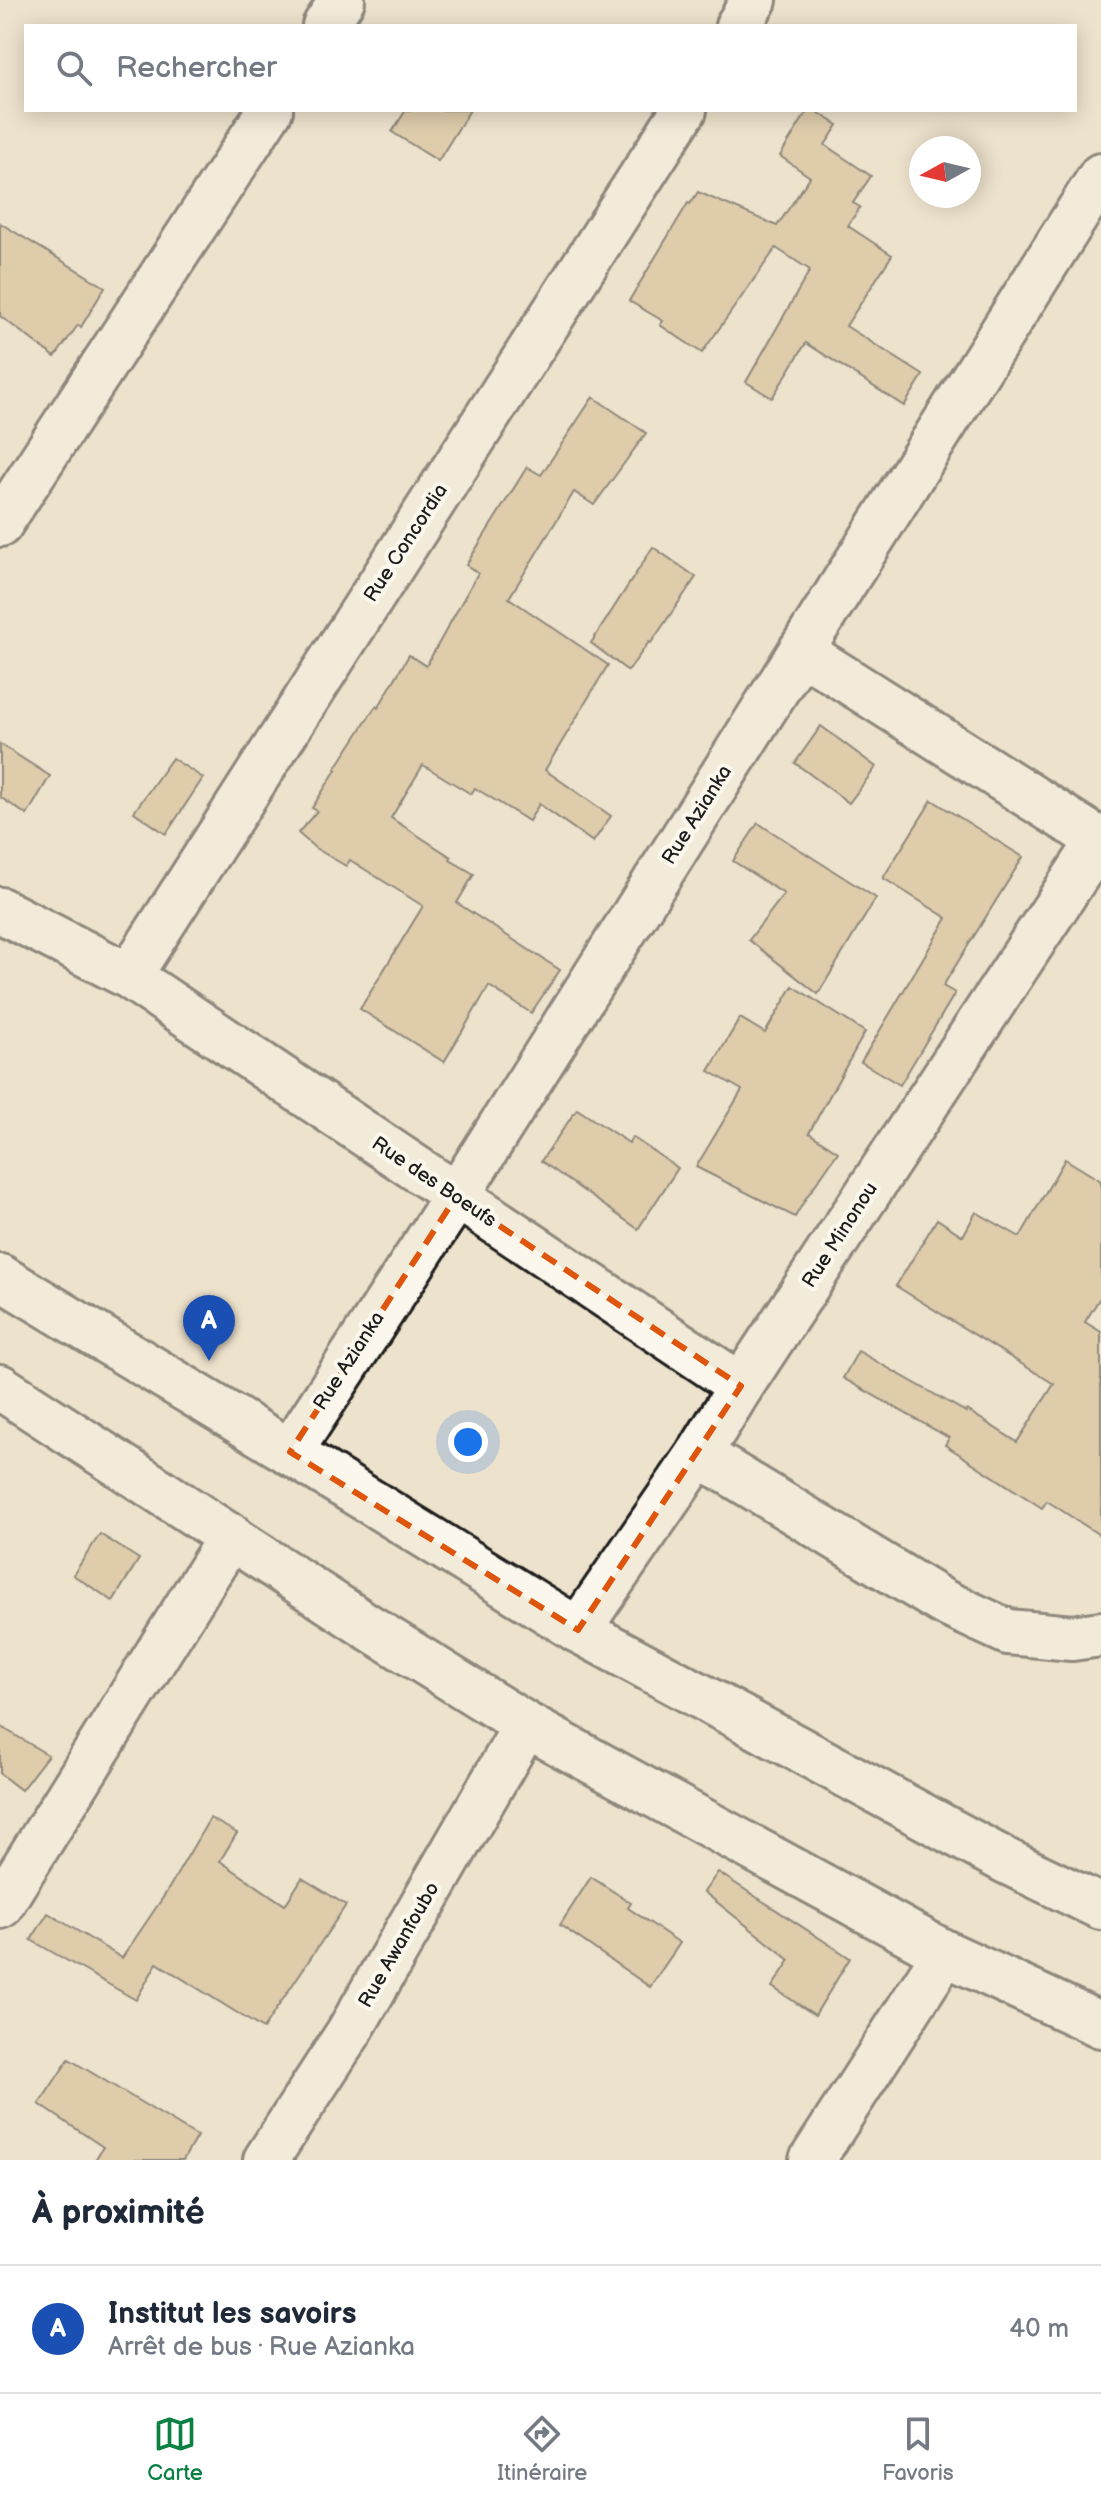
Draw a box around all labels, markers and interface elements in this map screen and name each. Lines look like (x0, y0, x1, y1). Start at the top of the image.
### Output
search box (24, 24, 1077, 112)
icon: search (52, 46, 96, 90)
text: Rechercher (116, 50, 277, 86)
north arrow (909, 136, 981, 208)
street label: Rue Concordia (359, 480, 453, 606)
street label: Rue Azianka (657, 761, 737, 869)
street label: Rue des Boeufs (367, 1132, 501, 1232)
street label: Rue Minonou (797, 1178, 883, 1292)
pin: A (183, 1295, 235, 1361)
street label: Rue Azianka (308, 1307, 390, 1415)
your location (448, 1422, 488, 1462)
street label: Rue Awanfoubo (353, 1878, 445, 2012)
text: À proximité (32, 2192, 205, 2233)
text: Institut les savoirs (108, 2296, 357, 2332)
text: A (50, 2314, 66, 2345)
text: 40 m (1009, 2314, 1069, 2345)
text: Arrêt de bus · Rue Azianka (108, 2332, 415, 2363)
tab: Carte (147, 2412, 203, 2487)
tab: Itinéraire (497, 2412, 587, 2487)
tab: Favoris (882, 2412, 954, 2487)

